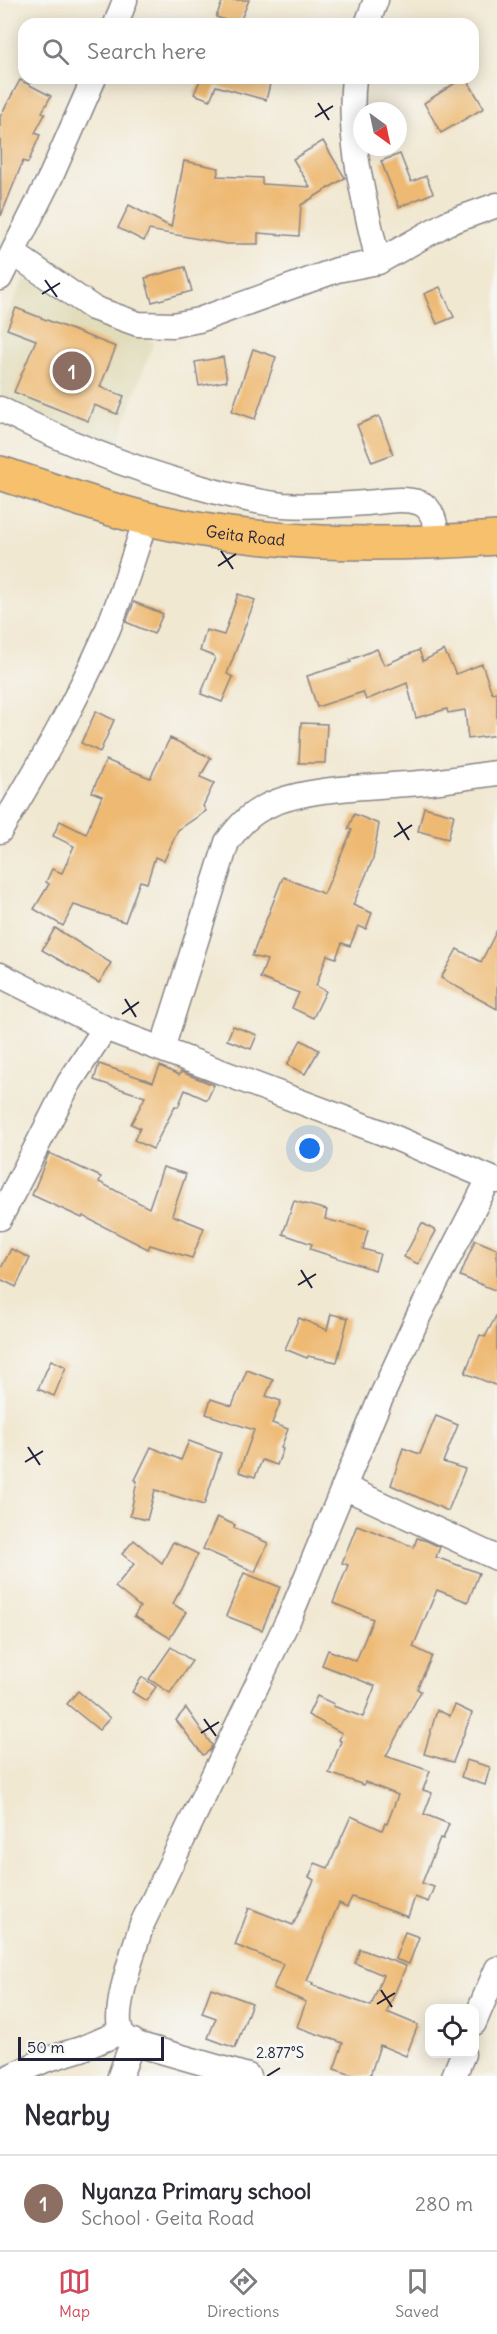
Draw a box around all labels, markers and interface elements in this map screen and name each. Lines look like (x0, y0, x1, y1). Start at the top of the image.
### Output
search box (18, 18, 479, 84)
icon: search (39, 35, 72, 68)
text: Search here (87, 37, 206, 65)
north arrow (353, 102, 407, 156)
pin: 1 (52, 348, 92, 394)
street label: Geita Road (204, 521, 286, 550)
your location (295, 1134, 324, 1163)
map controls (425, 2004, 479, 2058)
button: locate (425, 2004, 479, 2058)
scale bar (18, 2034, 164, 2062)
text: 50 m (27, 2037, 65, 2057)
text: 2.877°S (256, 2043, 304, 2062)
text: Nearby (24, 2099, 110, 2132)
text: Nyanza Primary school (81, 2177, 311, 2205)
text: 1 (40, 2191, 47, 2216)
text: 280 m (415, 2191, 473, 2216)
text: School · Geita Road (81, 2205, 254, 2230)
tab: Map (58, 2265, 91, 2321)
tab: Directions (207, 2265, 279, 2321)
tab: Saved (395, 2265, 439, 2321)

